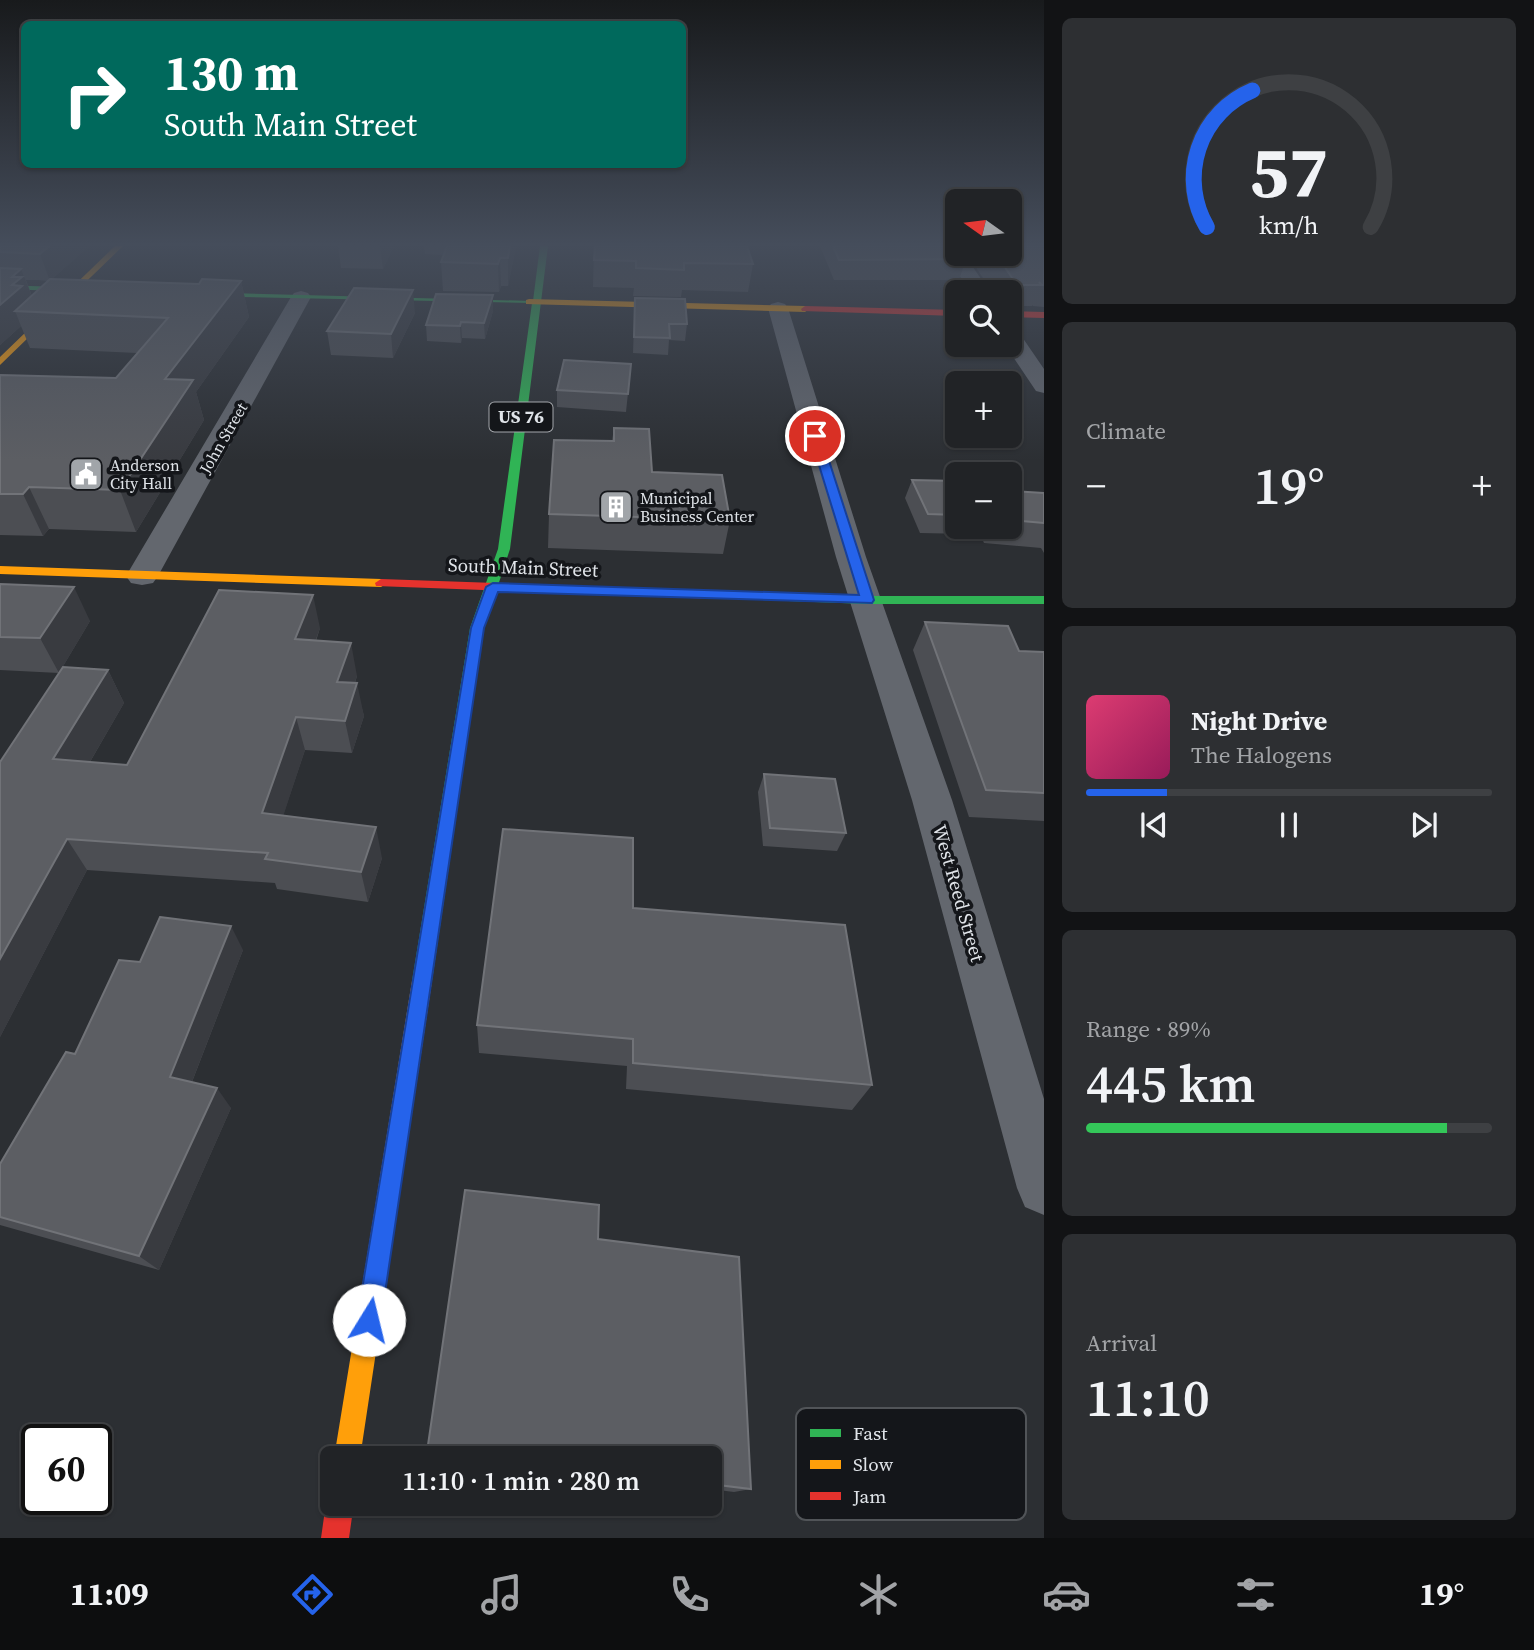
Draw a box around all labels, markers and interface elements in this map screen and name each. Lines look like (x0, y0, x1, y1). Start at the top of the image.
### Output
text: 130 m (164, 39, 299, 106)
icon: right (49, 49, 140, 140)
text: South Main Street (164, 103, 417, 147)
text: 57 (1250, 122, 1328, 221)
north arrow (945, 189, 1022, 266)
map controls (945, 189, 1022, 539)
text: km/h (1259, 208, 1319, 242)
button: search (945, 280, 1022, 357)
button: + (945, 371, 1022, 448)
street label: John Street (193, 398, 253, 478)
road number: US 76 (490, 402, 552, 432)
pin (785, 406, 845, 466)
text: Climate (1086, 415, 1166, 447)
icon: arrive (796, 417, 834, 455)
text: 19° (1253, 450, 1325, 521)
place label: Anderson City Hall (110, 454, 180, 494)
public building icon: Anderson City Hall (67, 455, 105, 493)
text: − (1086, 460, 1106, 512)
text: + (1472, 460, 1492, 512)
button: − (945, 462, 1022, 539)
place label: Municipal Business Center (640, 487, 754, 527)
building icon: Municipal Business Center (597, 488, 635, 526)
street label: South Main Street (447, 551, 599, 583)
text: Night Drive (1191, 703, 1327, 739)
text: The Halogens (1191, 739, 1332, 771)
icon: previous (1135, 806, 1173, 844)
icon: pause (1270, 806, 1308, 844)
icon: next (1405, 806, 1443, 844)
street label: West Reed Street (927, 821, 991, 965)
text: Range · 89% (1086, 1013, 1211, 1045)
text: 445 km (1086, 1048, 1255, 1119)
position arrow (332, 1283, 406, 1357)
text: Arrival (1086, 1327, 1157, 1359)
text: 11:10 (1086, 1362, 1210, 1433)
legend (796, 1408, 1026, 1520)
text: Fast (853, 1420, 888, 1446)
speed limit sign: 60 (21, 1424, 112, 1515)
text: Slow (853, 1451, 894, 1477)
text: 11:10 · 1 min · 280 m (402, 1463, 640, 1499)
text: Jam (852, 1483, 886, 1509)
icon: directions (288, 1570, 337, 1619)
icon: music (477, 1570, 526, 1619)
icon: phone (665, 1570, 714, 1619)
icon: climate (854, 1570, 903, 1619)
icon: car (1042, 1570, 1091, 1619)
icon: filters (1231, 1570, 1280, 1619)
text: 11:09 (70, 1572, 149, 1616)
text: 19° (1419, 1572, 1464, 1616)

